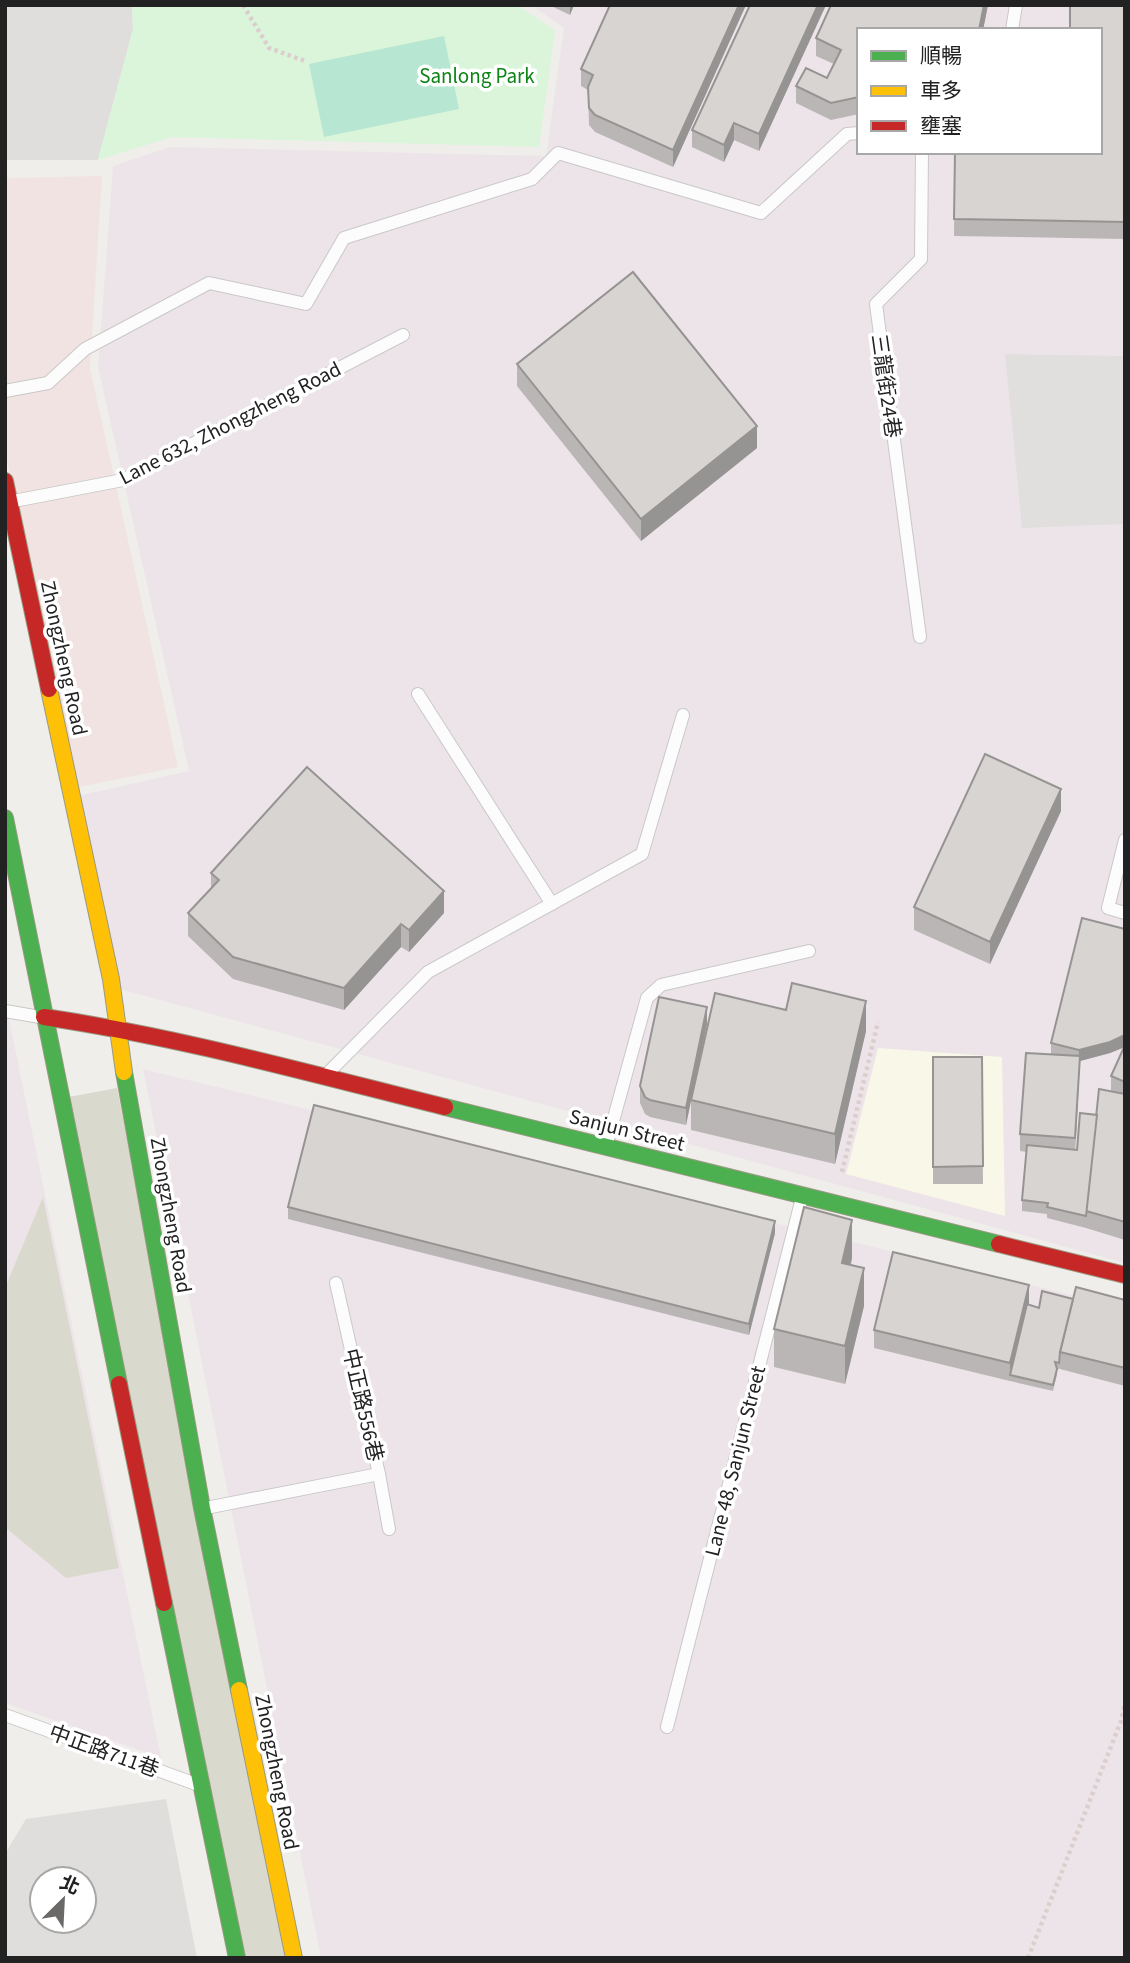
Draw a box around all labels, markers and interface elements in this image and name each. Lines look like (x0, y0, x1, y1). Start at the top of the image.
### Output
legend (857, 28, 1102, 154)
text: 順暢 (920, 41, 962, 71)
park label: Sanlong Park (419, 61, 535, 91)
text: 車多 (920, 76, 962, 106)
text: 壅塞 (920, 111, 962, 141)
street label: 三龍街24巷 (864, 332, 908, 440)
street label: Lane 632, Zhongzheng Road (114, 354, 346, 492)
street label: Zhongzheng Road (33, 578, 95, 738)
street label: Sanjun Street (566, 1101, 688, 1159)
street label: Zhongzheng Road (143, 1135, 199, 1295)
street label: 中正路556巷 (335, 1345, 391, 1465)
street label: Lane 48, Sanjun Street (697, 1363, 773, 1559)
street label: Zhongzheng Road (247, 1692, 307, 1852)
street label: 中正路711巷 (45, 1717, 163, 1785)
north arrow (28, 1865, 98, 1935)
text: 北 (55, 1870, 83, 1902)

